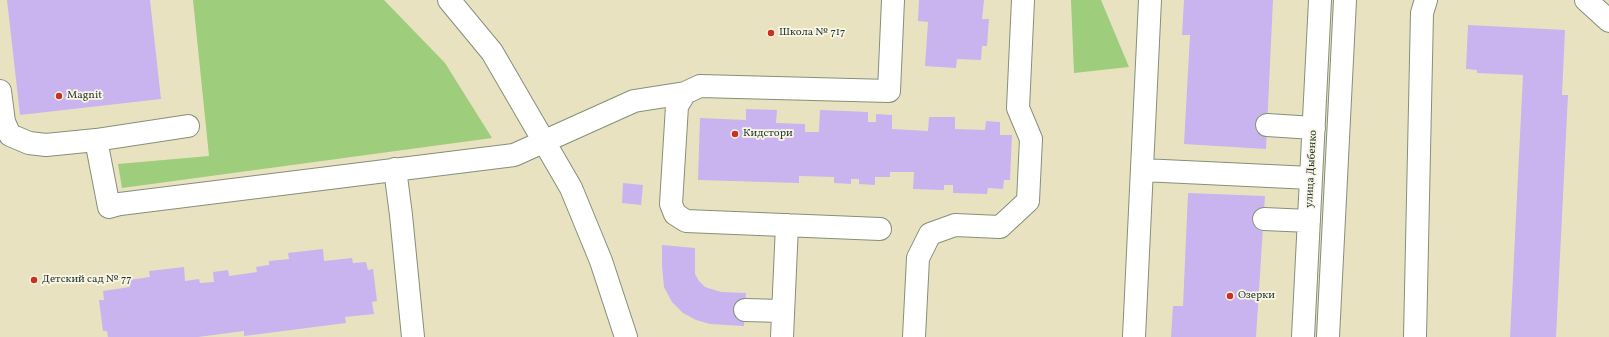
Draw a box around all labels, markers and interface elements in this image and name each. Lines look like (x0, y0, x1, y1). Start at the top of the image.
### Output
place label: Школа № 717 (779, 26, 845, 40)
marker: Школа № 717 (766, 28, 776, 38)
place label: Magnit (67, 89, 102, 103)
marker: Magnit (54, 91, 64, 101)
place label: Кидстори (743, 127, 793, 141)
marker: Кидстори (730, 129, 740, 139)
street label: улица Дыбенко (1303, 130, 1321, 208)
place label: Детский сад № 77 (42, 273, 132, 287)
marker: Детский сад № 77 (29, 275, 39, 285)
place label: Озерки (1238, 289, 1275, 303)
marker: Озерки (1225, 291, 1235, 301)

